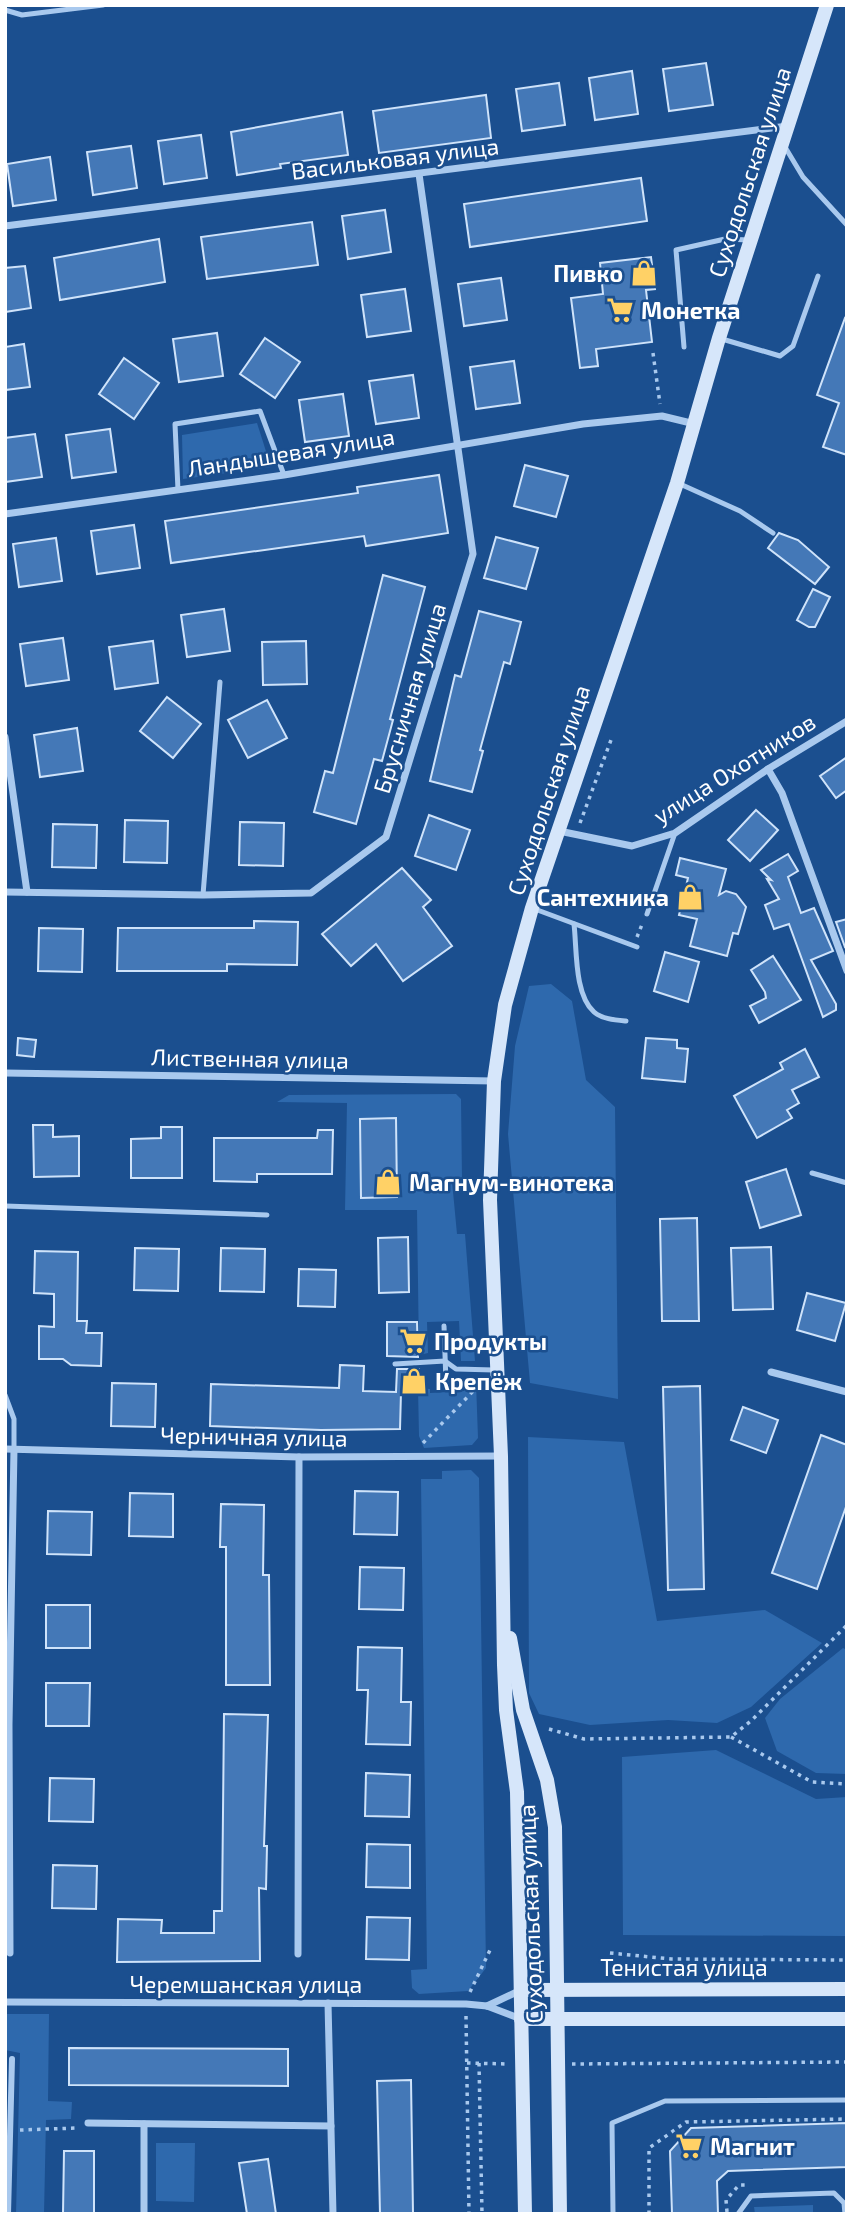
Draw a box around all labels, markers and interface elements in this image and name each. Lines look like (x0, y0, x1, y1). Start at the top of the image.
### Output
street label: Суходольская улица (702, 63, 797, 281)
street label: Васильковая улица (289, 131, 501, 186)
shop icon: Пивко (629, 258, 659, 288)
place label: Пивко (553, 259, 623, 287)
supermarket icon: Монетка (605, 295, 635, 325)
place label: Монетка (641, 296, 740, 324)
street label: Ландышевая улица (185, 422, 397, 483)
street label: Брусничная улица (367, 599, 452, 797)
street label: Суходольская улица (501, 681, 596, 899)
street label: улица Охотников (648, 707, 821, 830)
shop icon: Сантехника (675, 882, 705, 912)
place label: Сантехника (537, 883, 669, 911)
street label: Лиственная улица (151, 1042, 349, 1075)
shop icon: Магнум-винотека (373, 1167, 403, 1197)
place label: Магнум-винотека (409, 1168, 614, 1196)
supermarket icon: Продукты (398, 1326, 428, 1356)
place label: Продукты (434, 1327, 547, 1355)
shop icon: Крепёж (399, 1366, 429, 1396)
place label: Крепёж (435, 1367, 522, 1395)
street label: Черничная улица (160, 1420, 348, 1453)
street label: Суходольская улица (512, 1804, 549, 2024)
street label: Тенистая улица (600, 1953, 768, 1982)
street label: Черемшанская улица (130, 1970, 362, 1999)
supermarket icon: Магнит (674, 2131, 704, 2161)
place label: Магнит (710, 2132, 795, 2160)

